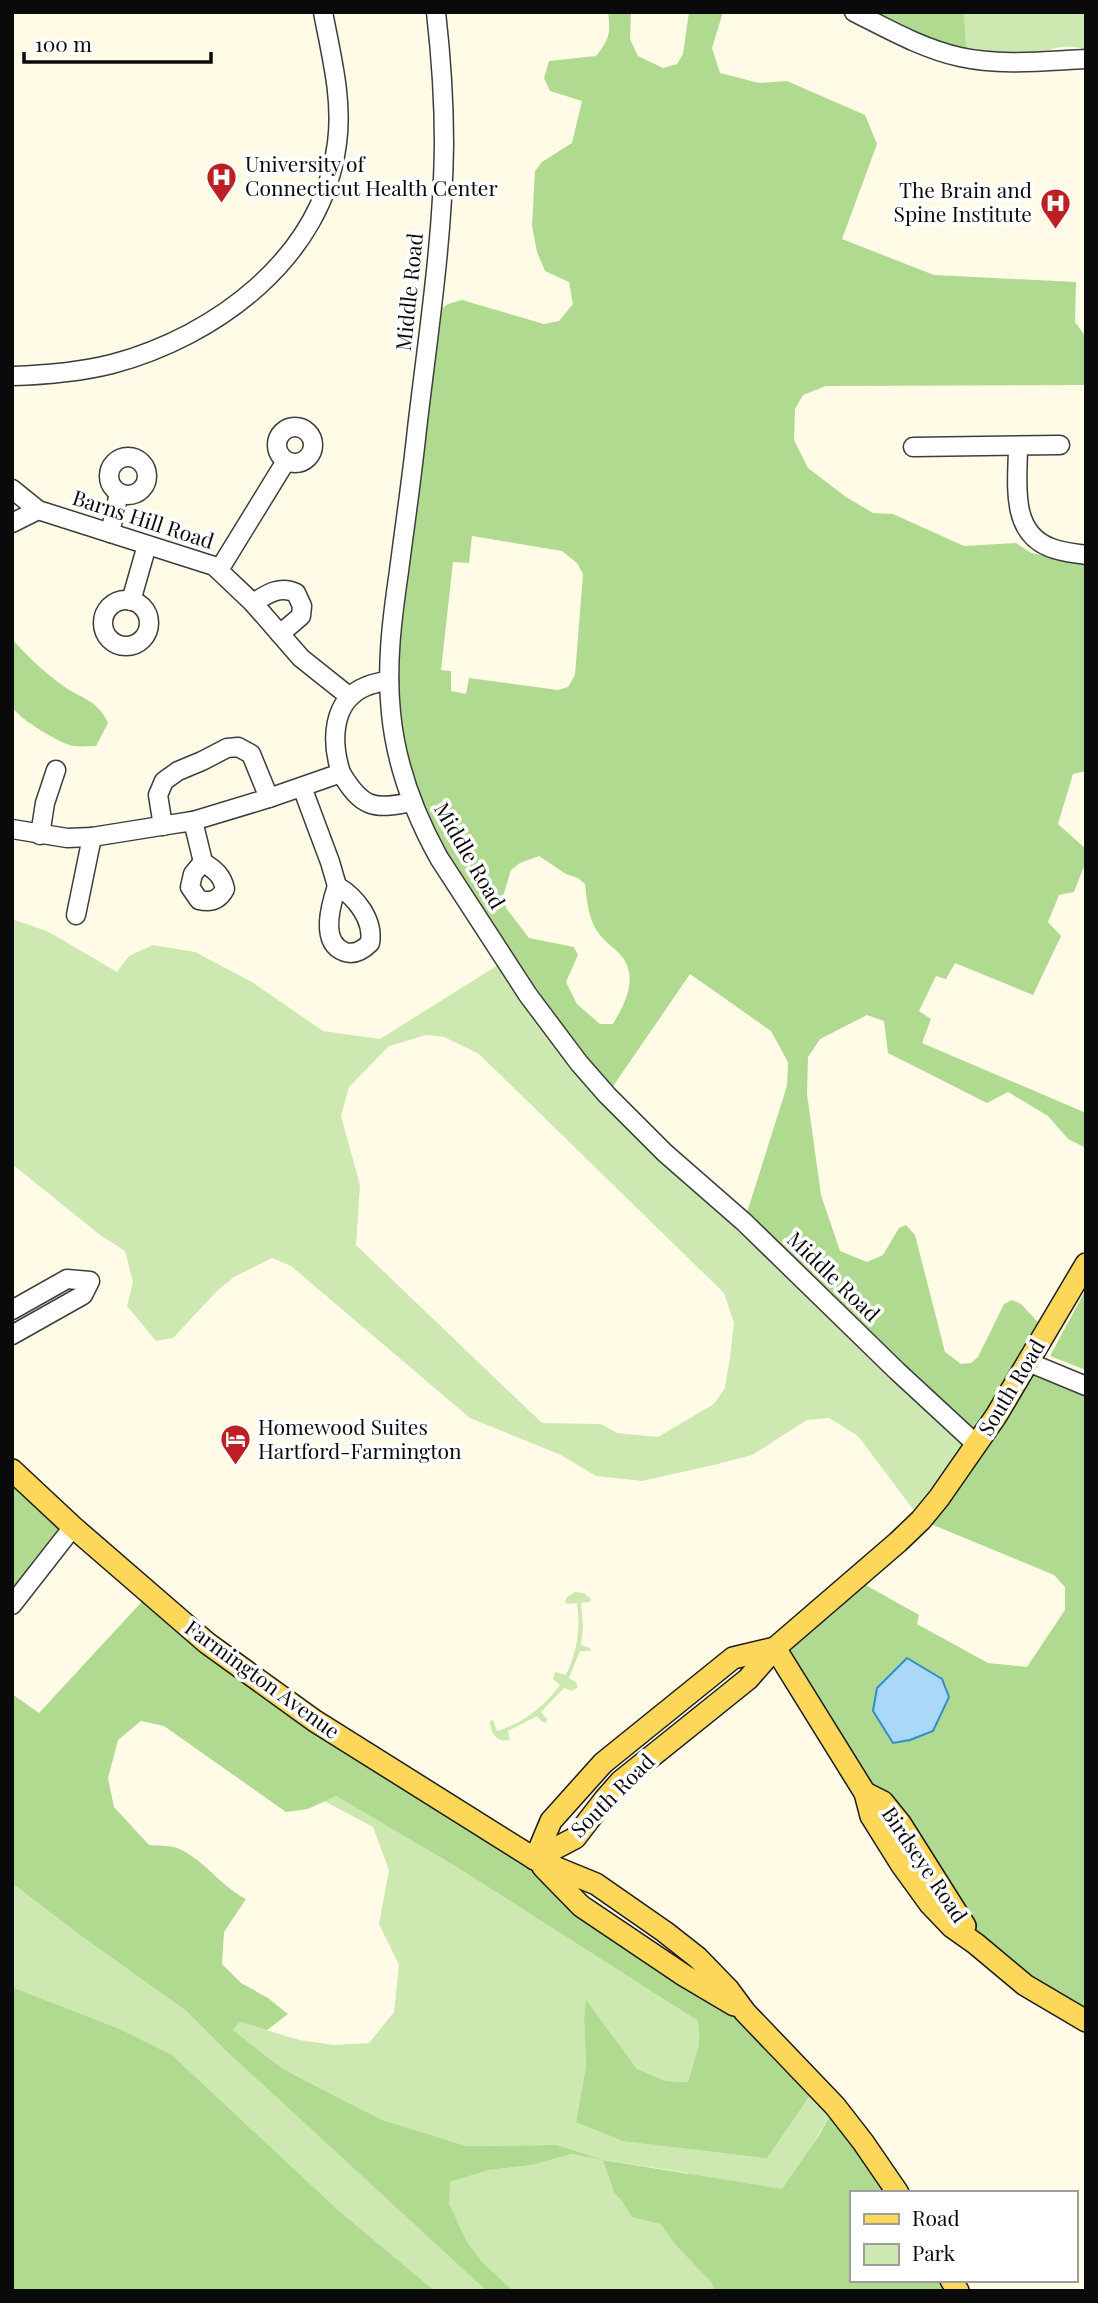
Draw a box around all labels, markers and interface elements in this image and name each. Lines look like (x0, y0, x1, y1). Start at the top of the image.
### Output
scale bar (24, 21, 212, 65)
text: 100 m (35, 29, 92, 57)
place label: University of Connecticut Health Center (245, 149, 498, 201)
hospital icon: University of Connecticut Health Center (205, 160, 239, 204)
place label: The Brain and Spine Institute (894, 175, 1032, 227)
hospital icon: The Brain and Spine Institute (1038, 186, 1072, 230)
street label: Middle Road (388, 232, 428, 352)
street label: Barns Hill Road (69, 482, 218, 554)
street label: Middle Road (429, 797, 512, 913)
street label: Middle Road (782, 1224, 887, 1327)
street label: South Road (971, 1334, 1050, 1440)
place label: Homewood Suites Hartford-Farmington (258, 1412, 462, 1464)
hotel icon: Homewood Suites Hartford-Farmington (218, 1423, 252, 1467)
street label: Farmington Avenue (180, 1613, 346, 1744)
street label: South Road (564, 1747, 660, 1843)
street label: Birdseye Road (877, 1800, 975, 1927)
legend (850, 2191, 1077, 2282)
text: Road (912, 2203, 960, 2231)
text: Park (912, 2238, 956, 2266)

